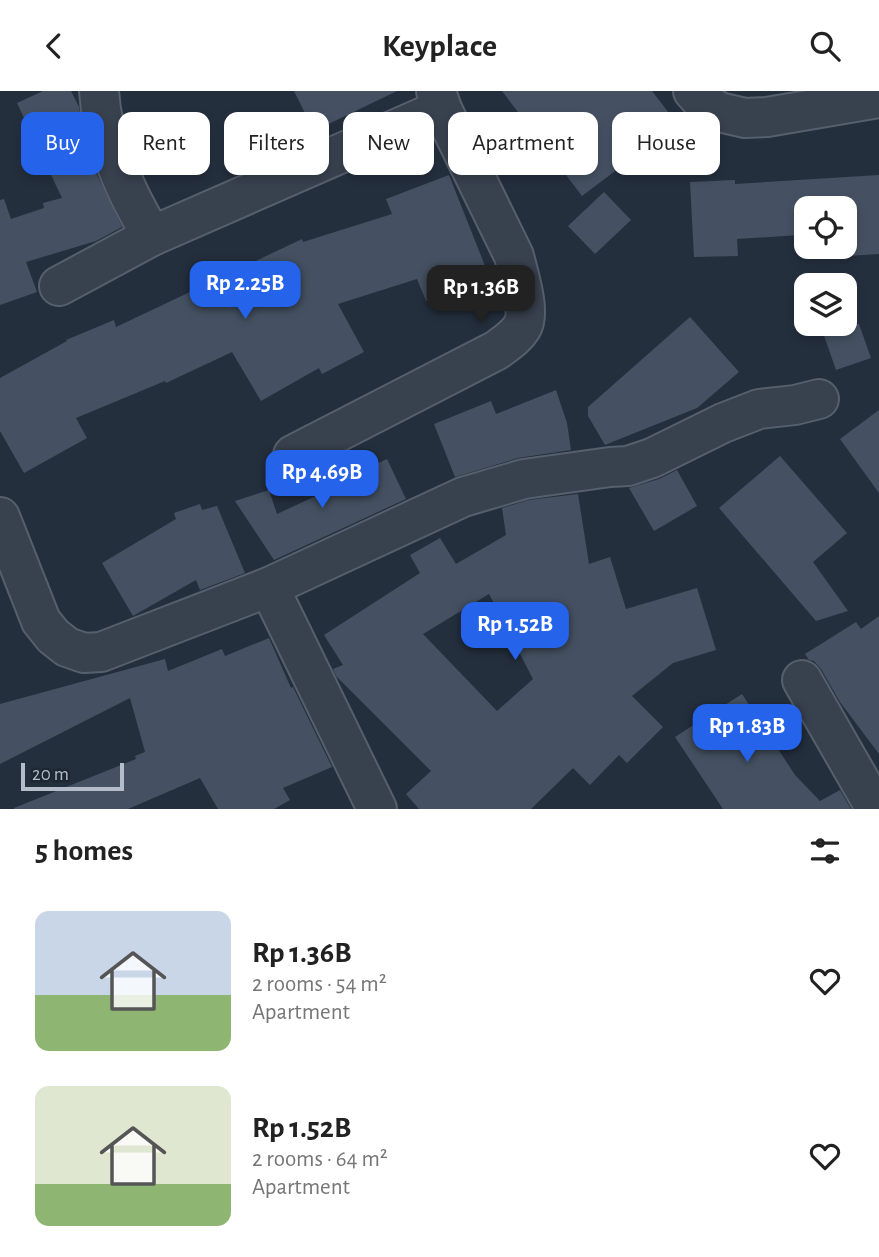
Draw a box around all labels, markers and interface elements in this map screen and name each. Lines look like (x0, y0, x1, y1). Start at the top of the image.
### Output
icon: back (35, 27, 73, 65)
icon: search (806, 27, 844, 65)
text: Keyplace (382, 30, 497, 62)
chip: Buy (21, 112, 104, 175)
chip: Rent (118, 112, 210, 175)
chip: Filters (224, 112, 329, 175)
chip: New (343, 112, 434, 175)
chip: Apartment (448, 112, 598, 175)
chip: House (612, 112, 720, 175)
map controls (794, 196, 857, 336)
button: locate (794, 196, 857, 259)
pin: Rp 2.25B (173, 261, 317, 321)
pin: Rp 1.36B (409, 265, 553, 325)
text: Rp 2.25B (206, 272, 284, 295)
button: layers (794, 273, 857, 336)
text: Rp 1.36B (443, 276, 519, 299)
pin: Rp 4.69B (250, 451, 394, 510)
text: Rp 4.69B (282, 461, 362, 484)
pin: Rp 1.52B (443, 603, 587, 662)
text: Rp 1.52B (477, 613, 553, 636)
pin: Rp 1.83B (675, 705, 819, 764)
text: Rp 1.83B (709, 715, 785, 738)
scale bar (21, 760, 124, 792)
text: 20 m (32, 765, 69, 784)
icon: filters (806, 832, 844, 870)
text: 5 homes (35, 836, 133, 866)
text: Rp 1.36B (252, 938, 352, 968)
icon: home (91, 939, 175, 1023)
icon: heart (806, 962, 844, 1000)
text: 2 rooms · 54 m² (252, 973, 387, 996)
text: Apartment (252, 1001, 350, 1024)
text: Rp 1.52B (252, 1113, 351, 1143)
icon: home (91, 1114, 175, 1198)
icon: heart (806, 1137, 844, 1175)
text: 2 rooms · 64 m² (252, 1148, 388, 1171)
text: Apartment (252, 1176, 350, 1199)

